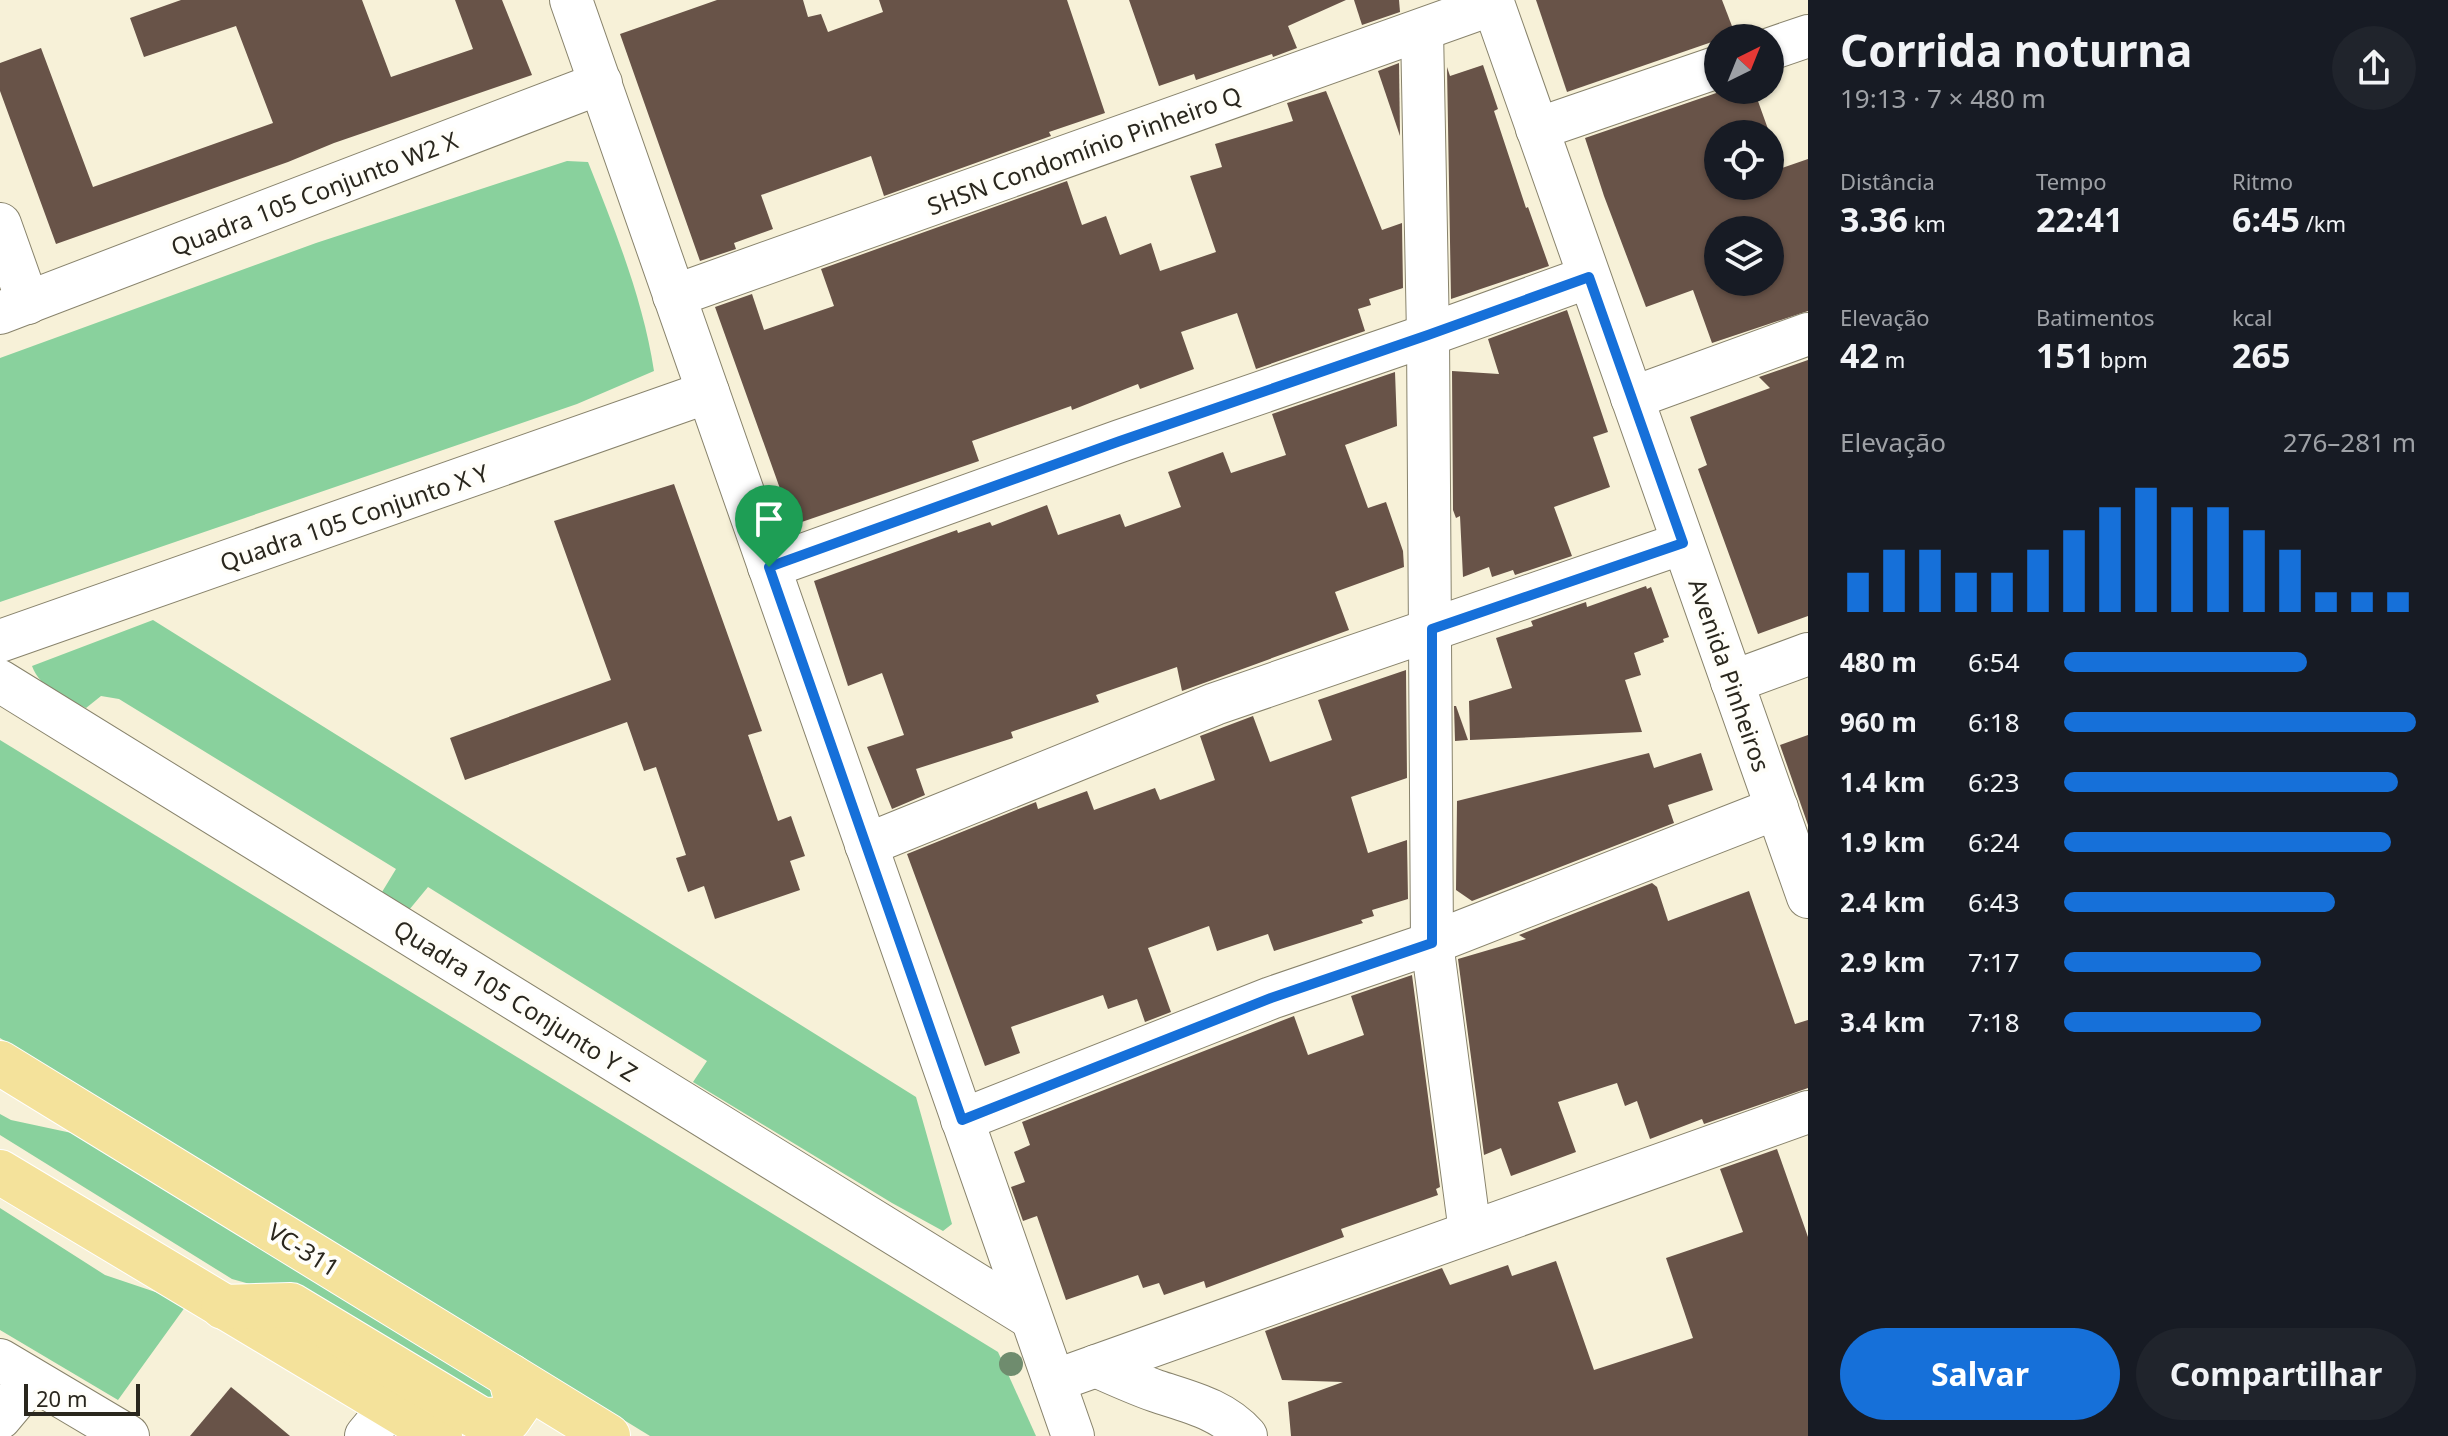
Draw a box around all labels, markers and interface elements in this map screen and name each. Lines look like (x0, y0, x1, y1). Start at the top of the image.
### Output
text: Corrida noturna (1840, 20, 2192, 80)
north arrow (1704, 24, 1784, 104)
map controls (1704, 24, 1784, 296)
button: share (2332, 26, 2416, 110)
street label: SHSN Condomínio Pinheiro Q (922, 78, 1246, 222)
text: 19:13 · 7 × 480 m (1840, 80, 2046, 116)
button: locate (1704, 120, 1784, 200)
street label: Quadra 105 Conjunto W2 X (166, 123, 462, 263)
text: Distância (1840, 166, 1935, 196)
text: Tempo (2036, 166, 2107, 196)
text: Ritmo (2232, 166, 2293, 196)
text: 3.36 (1840, 196, 1908, 242)
text: 22:41 (2036, 196, 2123, 242)
text: 6:45 (2232, 196, 2300, 242)
text: km (1908, 208, 1946, 238)
text: /km (2300, 208, 2346, 238)
button: layers (1704, 216, 1784, 296)
text: Elevação (1840, 302, 1930, 332)
text: Batimentos (2036, 302, 2155, 332)
text: kcal (2232, 302, 2272, 332)
text: 42 (1840, 332, 1879, 378)
text: 151 (2036, 332, 2094, 378)
text: 265 (2232, 332, 2290, 378)
text: m (1879, 344, 1905, 374)
text: bpm (2094, 344, 2148, 374)
text: Elevação (1840, 424, 1946, 460)
text: 276–281 m (2283, 424, 2416, 460)
street label: Quadra 105 Conjunto X Y (215, 455, 493, 579)
pin (735, 485, 803, 567)
icon: arrive (747, 497, 791, 541)
street label: Avenida Pinheiros (1681, 574, 1779, 776)
text: 480 m (1840, 644, 1917, 680)
text: 6:54 (1968, 644, 2020, 680)
text: 960 m (1840, 704, 1917, 740)
text: 6:18 (1968, 704, 2020, 740)
text: 1.4 km (1840, 764, 1925, 800)
text: 6:23 (1968, 764, 2020, 800)
text: 1.9 km (1840, 824, 1925, 860)
text: 6:24 (1968, 824, 2020, 860)
text: 2.4 km (1840, 884, 1925, 920)
text: 6:43 (1968, 884, 2020, 920)
street label: Quadra 105 Conjunto Y Z (388, 911, 644, 1089)
text: 2.9 km (1840, 944, 1925, 980)
text: 7:17 (1968, 944, 2020, 980)
text: 3.4 km (1840, 1004, 1925, 1040)
text: 7:18 (1968, 1004, 2020, 1040)
street label: VC-311 (262, 1214, 346, 1284)
button: Salvar (1840, 1328, 2120, 1420)
button: Compartilhar (2136, 1328, 2416, 1420)
scale bar (24, 1380, 140, 1416)
text: 20 m (36, 1383, 87, 1413)

